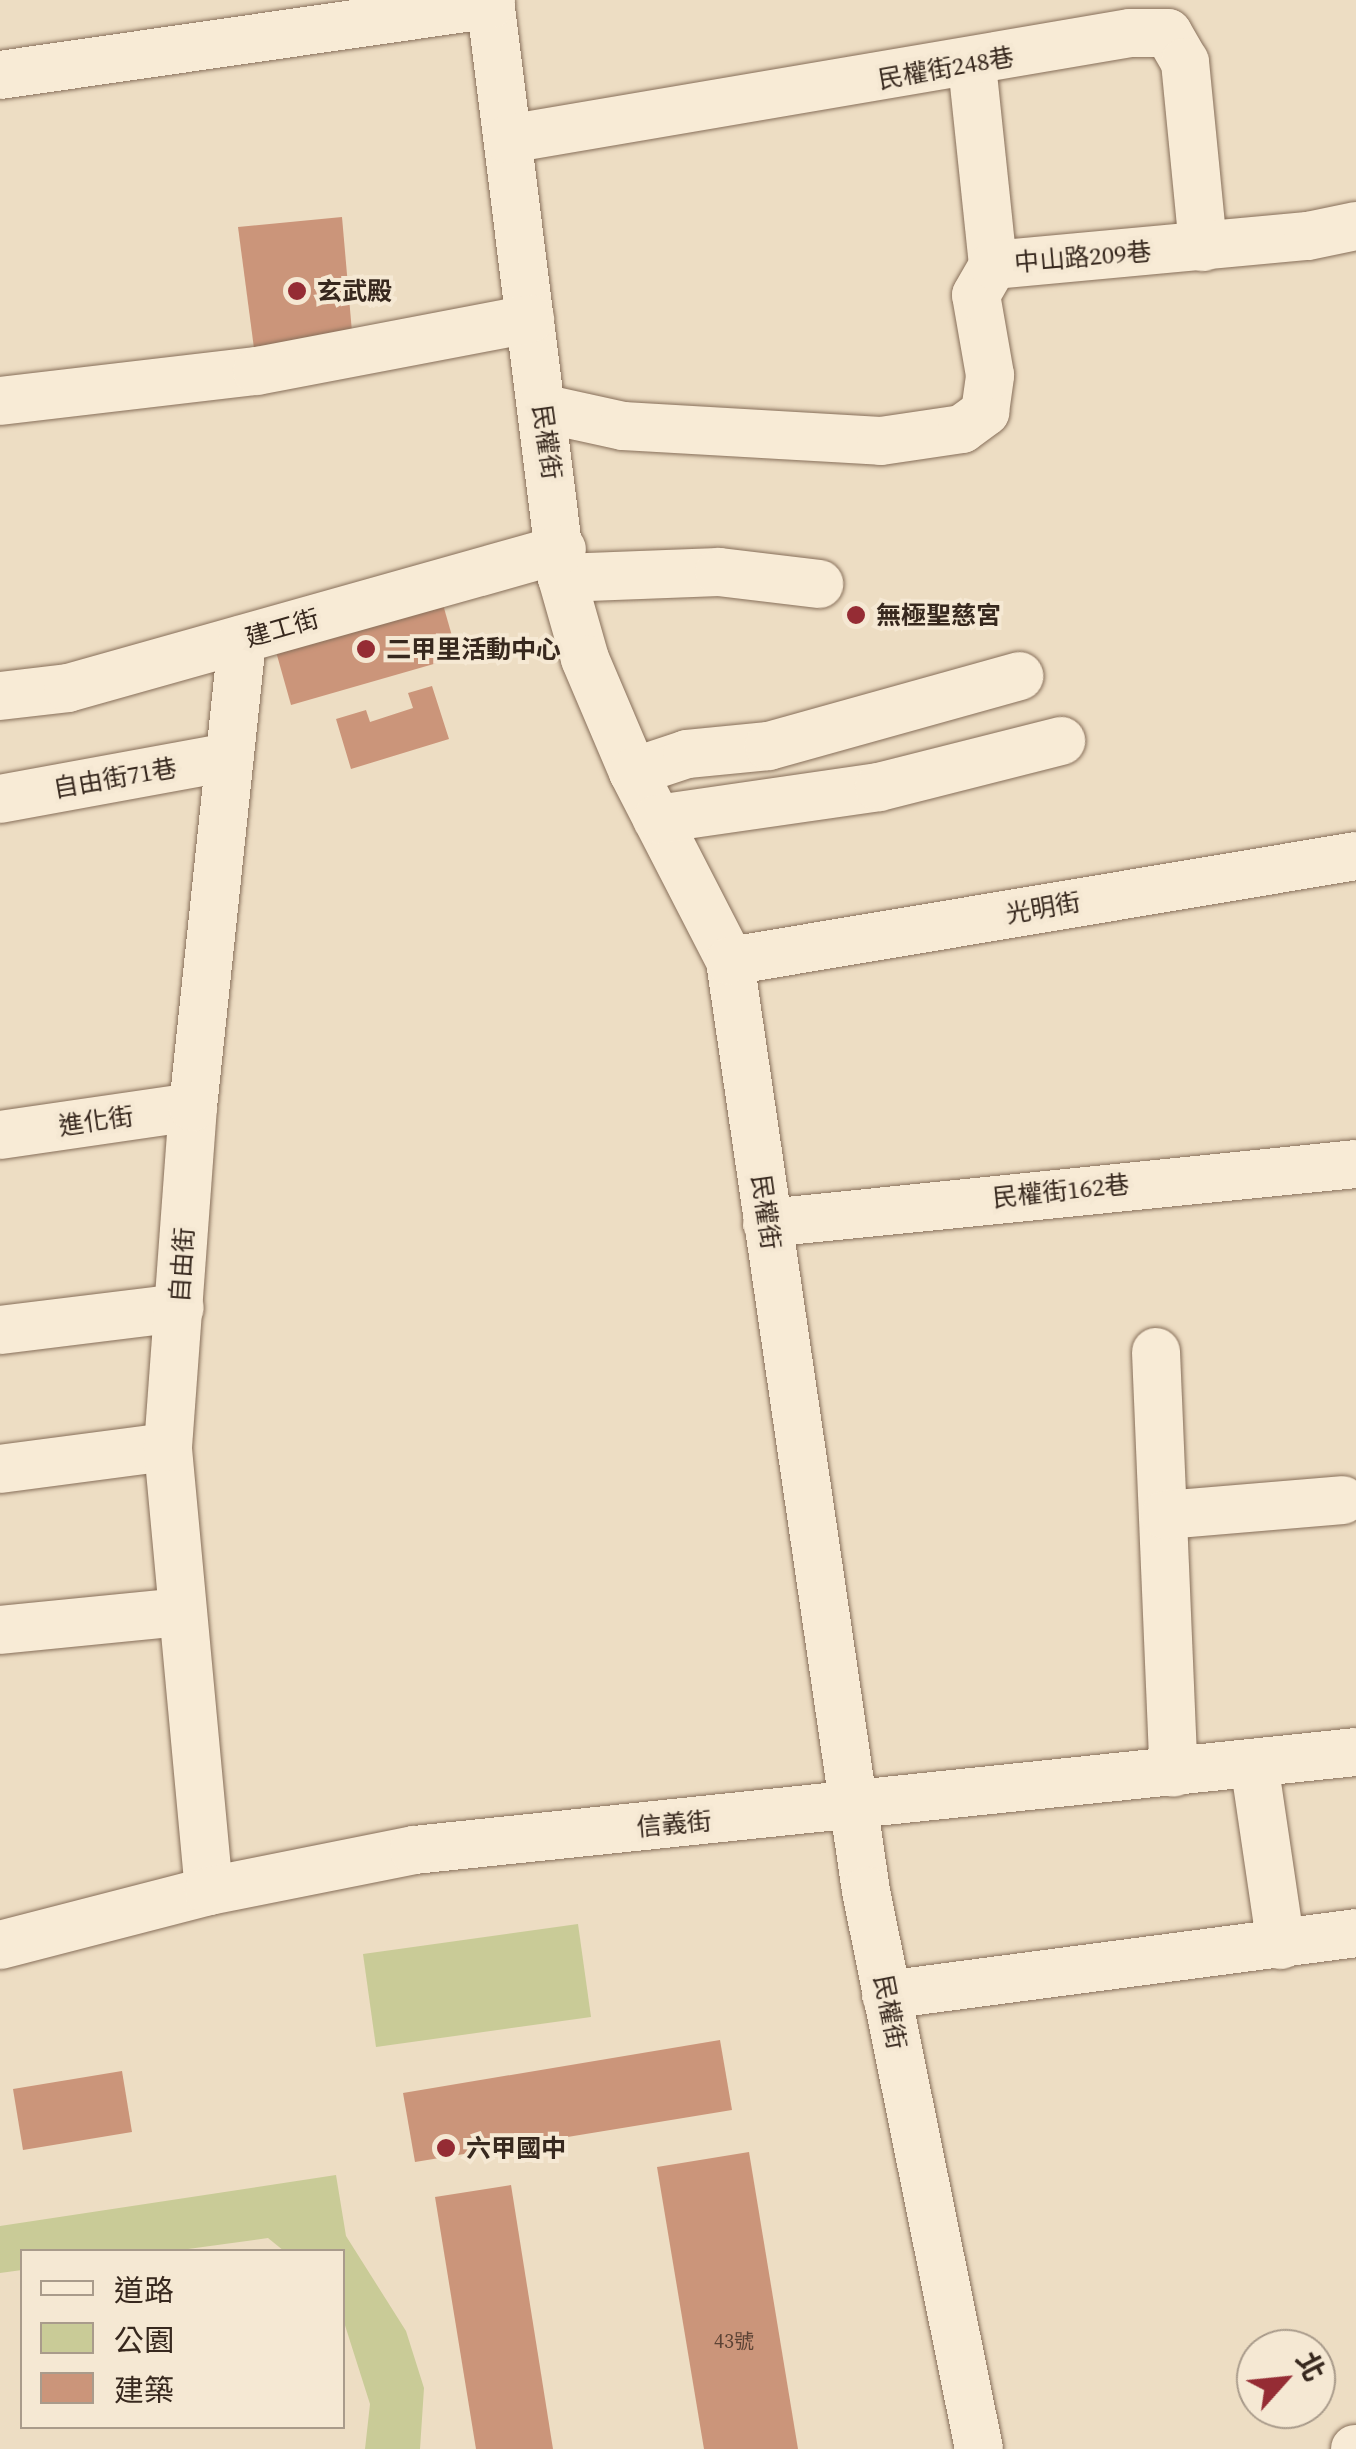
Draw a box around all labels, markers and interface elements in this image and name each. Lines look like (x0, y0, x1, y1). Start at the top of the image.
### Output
street label: 民權街248巷 (876, 41, 1016, 95)
street label: 中山路209巷 (1013, 236, 1153, 278)
place label: 玄武殿 (317, 276, 392, 306)
marker: 玄武殿 (286, 280, 308, 302)
street label: 民權街 (527, 403, 567, 481)
place label: 無極聖慈宮 (876, 600, 1001, 630)
street label: 建工街 (242, 603, 322, 653)
marker: 無極聖慈宮 (845, 604, 867, 626)
place label: 二甲里活動中心 (386, 634, 561, 664)
marker: 二甲里活動中心 (355, 638, 377, 660)
street label: 自由街71巷 (51, 752, 179, 804)
street label: 光明街 (1003, 887, 1083, 929)
street label: 進化街 (57, 1101, 135, 1141)
street label: 民權街162巷 (991, 1169, 1131, 1213)
street label: 民權街 (746, 1173, 786, 1251)
street label: 自由街 (164, 1227, 200, 1303)
street label: 信義街 (635, 1806, 713, 1842)
street label: 民權街 (868, 1972, 912, 2052)
place label: 六甲國中 (466, 2133, 566, 2163)
marker: 六甲國中 (435, 2137, 457, 2159)
legend (20, 2249, 345, 2429)
text: 道路 (114, 2270, 174, 2311)
text: 公園 (114, 2320, 174, 2361)
house number: 43號 (714, 2329, 754, 2353)
north arrow (1236, 2329, 1336, 2429)
text: 北 (1288, 2345, 1334, 2387)
text: 建築 (114, 2370, 174, 2411)

